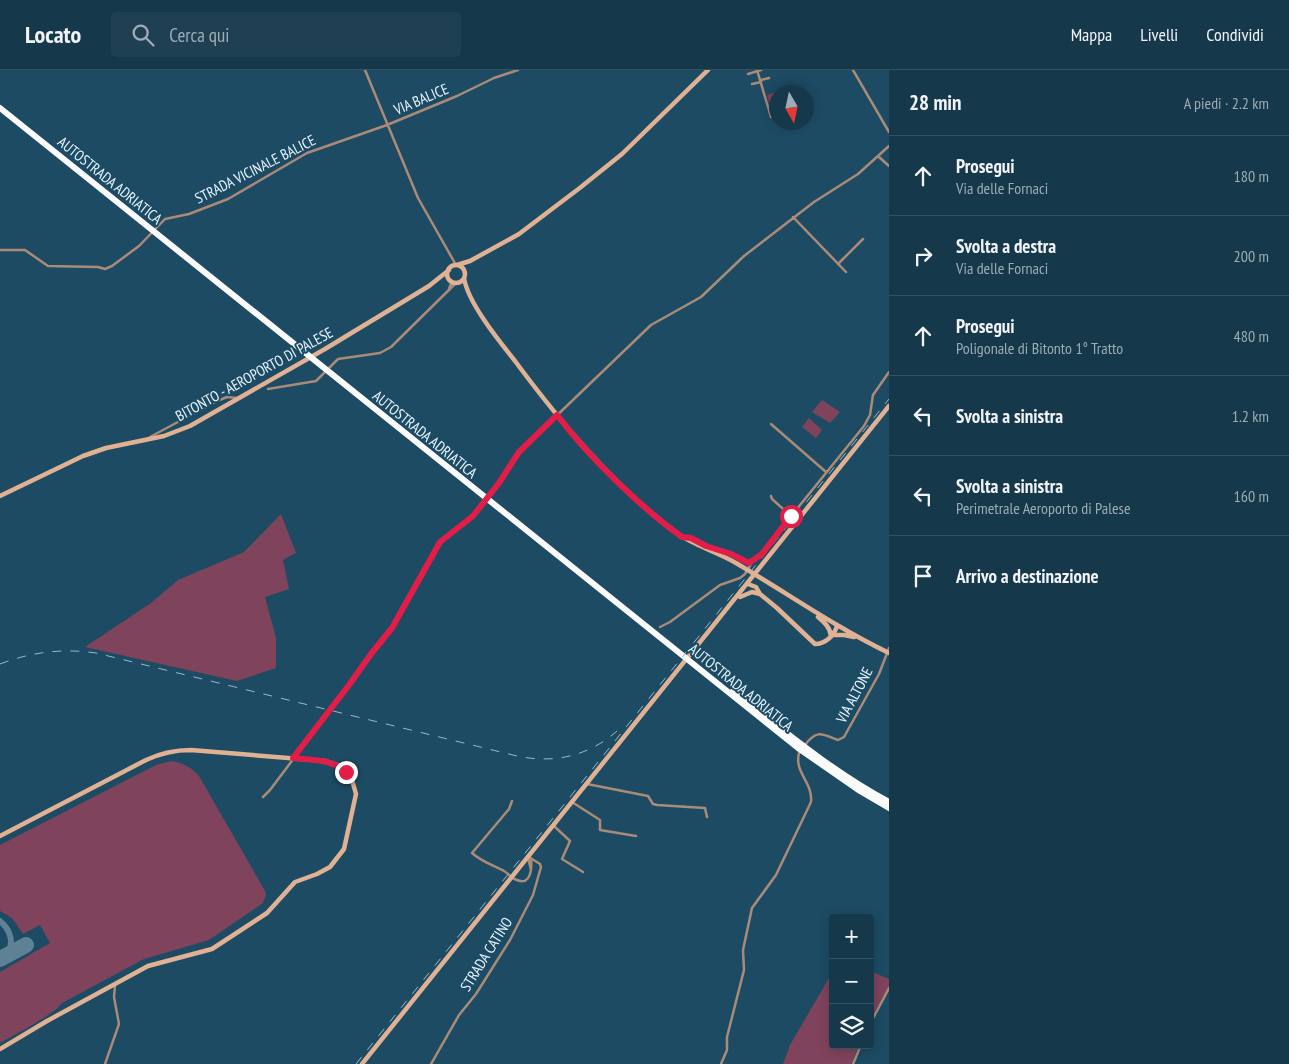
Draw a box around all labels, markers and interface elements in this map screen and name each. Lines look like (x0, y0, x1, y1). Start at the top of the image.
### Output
search box (111, 12, 461, 57)
text: Locato (25, 19, 81, 50)
icon: search (129, 21, 157, 49)
text: Cerca qui (169, 23, 229, 47)
text: Mappa (1071, 23, 1112, 46)
text: Livelli (1140, 23, 1178, 46)
text: Condividi (1206, 23, 1264, 46)
street label: VIA BALICE (390, 79, 451, 119)
north arrow (769, 85, 814, 130)
text: 28 min (909, 89, 961, 116)
text: A piedi · 2.2 km (1184, 93, 1269, 113)
street label: STRADA VICINALE BALICE (191, 130, 319, 208)
street label: AUTOSTRADA ADRIATICA (54, 132, 167, 229)
text: Prosegui (956, 154, 1015, 178)
icon: ahead (909, 162, 937, 190)
text: 180 m (1234, 166, 1269, 186)
text: Via delle Fornaci (956, 178, 1048, 198)
text: Svolta a destra (956, 234, 1056, 258)
icon: right (909, 242, 937, 270)
text: 200 m (1234, 246, 1269, 266)
text: Via delle Fornaci (956, 258, 1048, 278)
text: Prosegui (956, 314, 1015, 338)
icon: ahead (909, 322, 937, 350)
street label: BITONTO - AEROPORTO DI PALESE (172, 323, 336, 425)
text: 480 m (1234, 326, 1269, 346)
text: Poligonale di Bitonto 1° Tratto (956, 338, 1123, 358)
street label: AUTOSTRADA ADRIATICA (369, 386, 482, 483)
icon: left (909, 402, 937, 430)
text: Svolta a sinistra (956, 404, 1063, 428)
text: 1.2 km (1232, 406, 1269, 426)
text: Svolta a sinistra (956, 474, 1063, 498)
icon: left (909, 482, 937, 510)
text: 160 m (1234, 486, 1269, 506)
text: Perimetrale Aeroporto di Palese (956, 498, 1131, 518)
route start (780, 505, 803, 528)
icon: arrive (909, 562, 937, 590)
text: Arrivo a destinazione (956, 564, 1099, 588)
street label: AUTOSTRADA ADRIATICA (685, 639, 798, 736)
street label: VIA ALTONE (831, 664, 877, 727)
route end (335, 761, 358, 784)
street label: STRADA CATINO (456, 913, 516, 995)
map controls (829, 914, 874, 1049)
button: + (829, 914, 874, 959)
button: − (829, 959, 874, 1004)
button: layers (829, 1004, 874, 1049)

